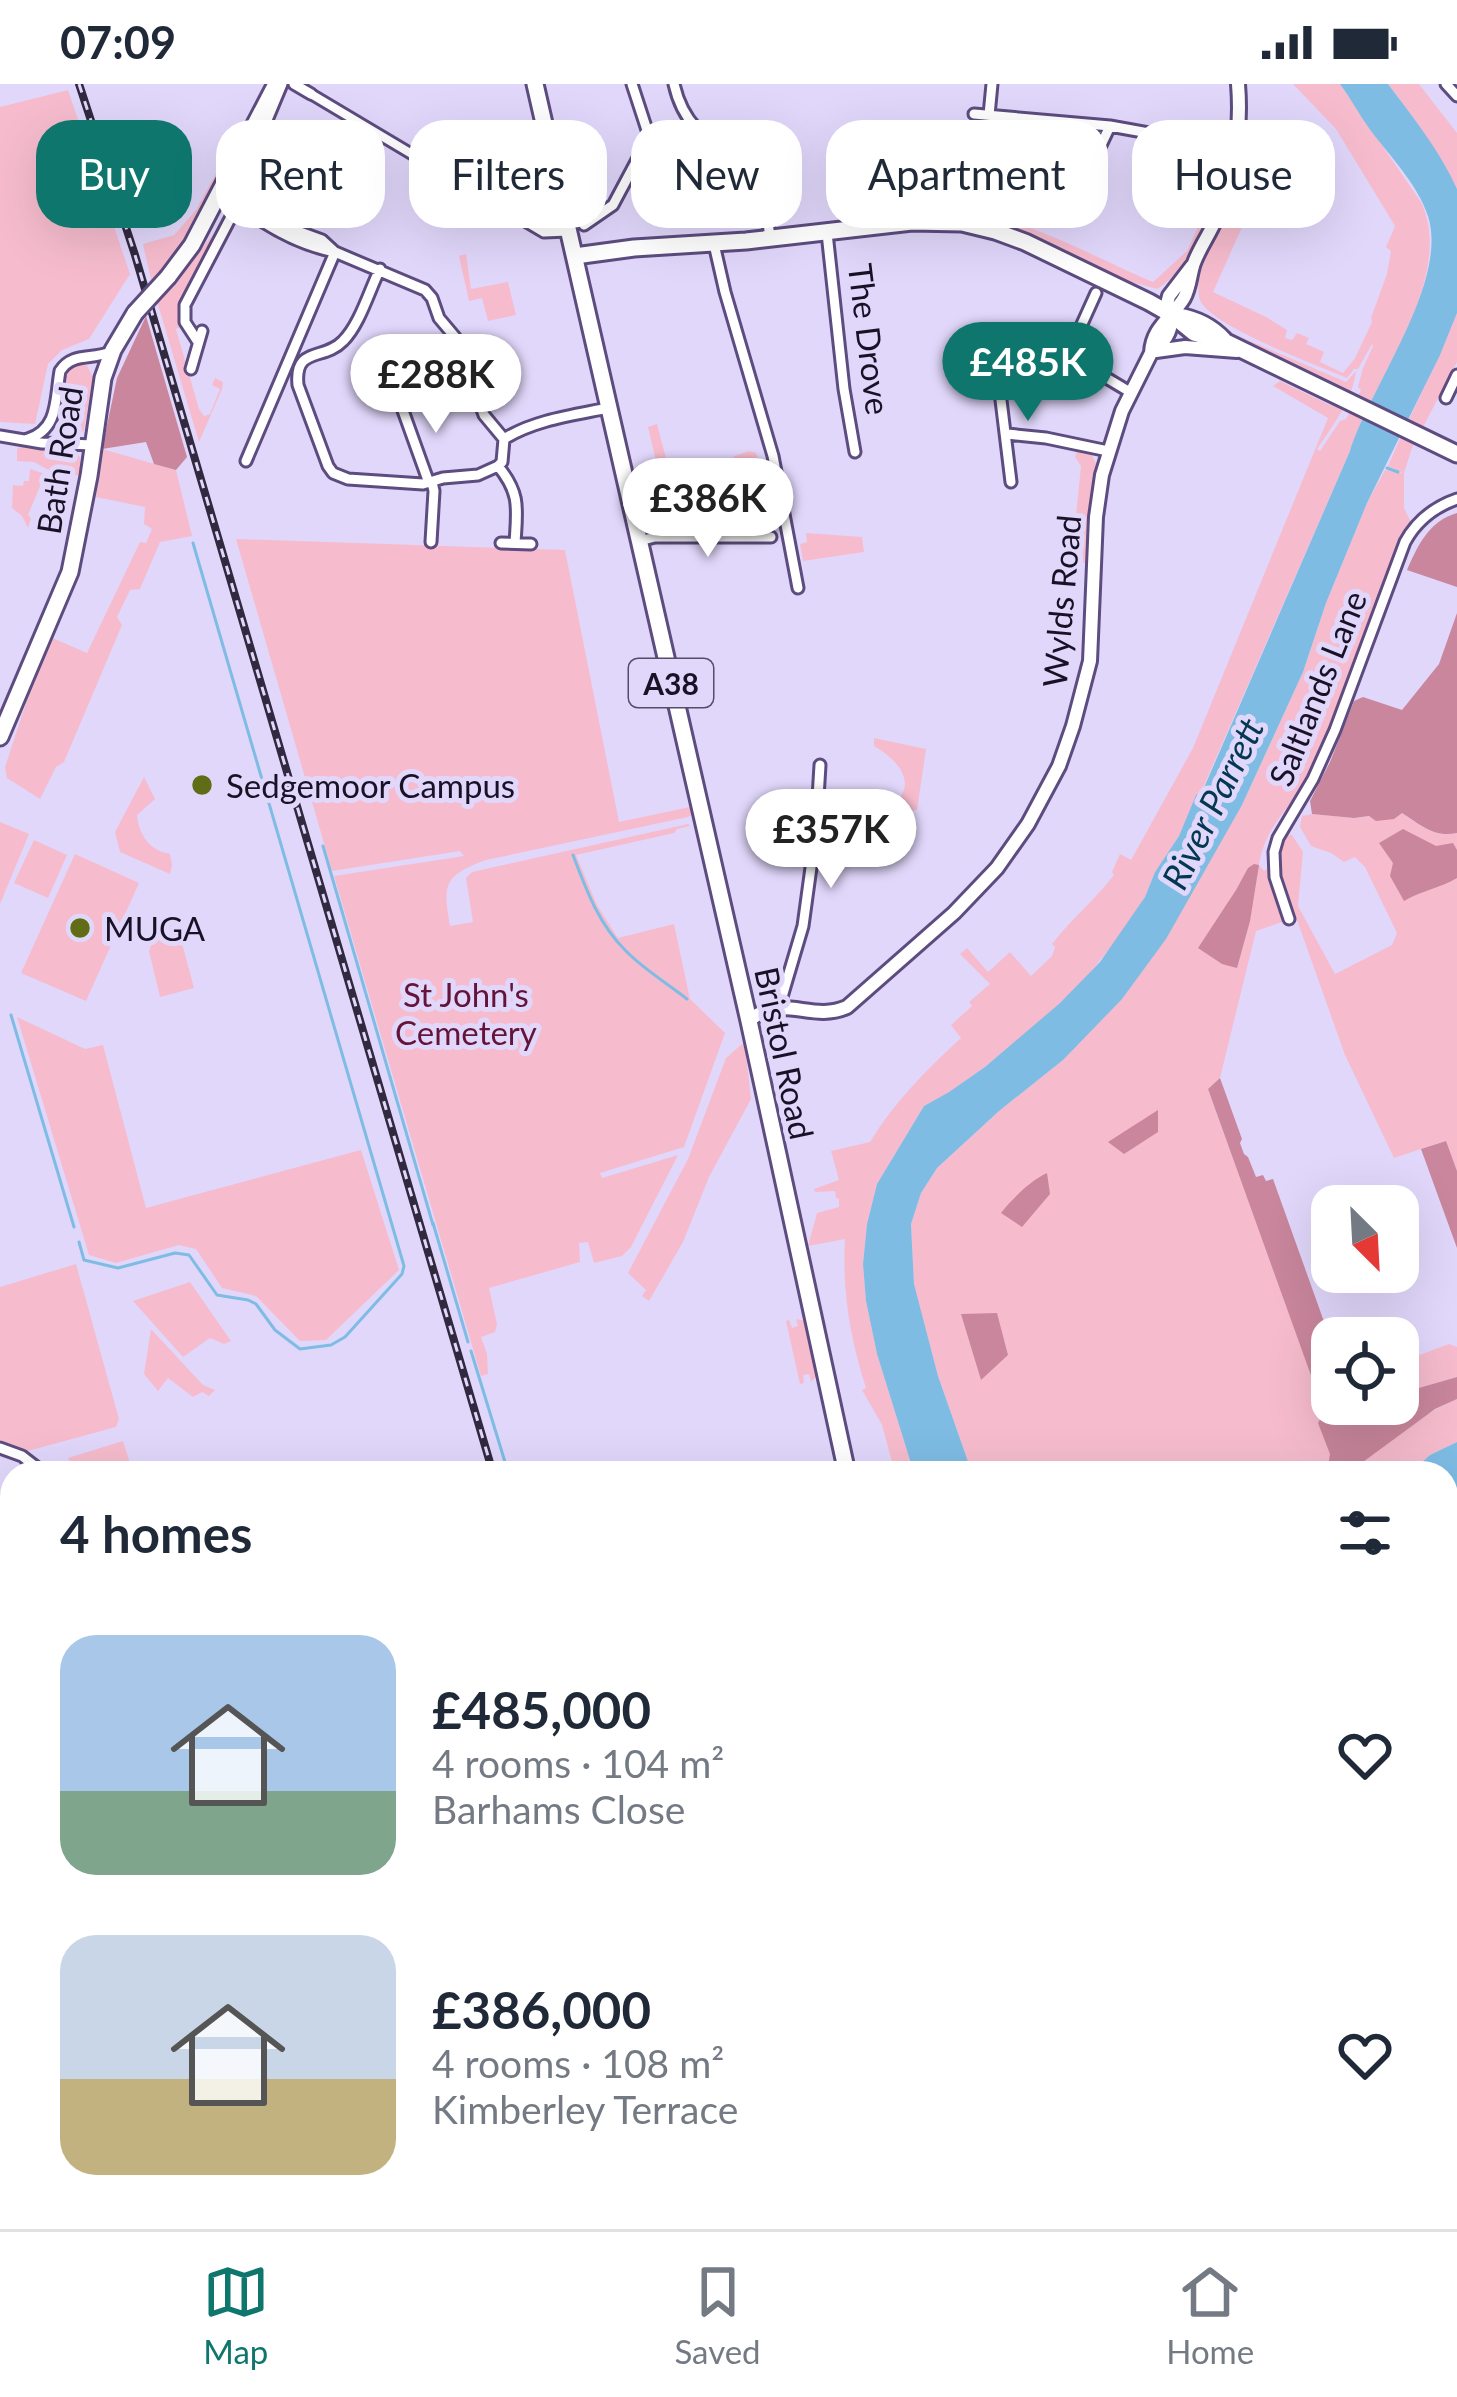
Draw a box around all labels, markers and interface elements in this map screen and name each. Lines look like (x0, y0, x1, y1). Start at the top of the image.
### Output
text: 07:09 (60, 15, 176, 69)
chip: Buy (36, 120, 192, 228)
chip: Rent (216, 120, 385, 228)
chip: Filters (409, 120, 607, 228)
chip: New (631, 120, 802, 228)
chip: Apartment (826, 120, 1108, 228)
chip: House (1132, 120, 1335, 228)
street label: The Drove (841, 261, 899, 417)
pin: £485K (944, 322, 1112, 424)
pin: £288K (352, 334, 520, 436)
text: £485K (969, 338, 1087, 384)
text: £288K (377, 350, 495, 396)
street label: Bath Road (28, 383, 90, 537)
pin: £386K (624, 458, 792, 560)
text: £386K (649, 474, 767, 520)
street label: Wylds Road (1034, 513, 1088, 689)
street label: Saltlands Lane (1260, 585, 1374, 791)
road number: A38 (629, 659, 713, 707)
water label: River Parrett (1152, 710, 1272, 896)
place label: Sedgemoor Campus (226, 765, 515, 805)
marker: Sedgemoor Campus (189, 772, 215, 798)
pin: £357K (747, 789, 915, 891)
text: £357K (772, 805, 890, 851)
place label: MUGA (104, 908, 206, 948)
marker: MUGA (67, 915, 93, 941)
street label: Bristol Road (747, 963, 823, 1143)
park label: St John's Cemetery (395, 974, 537, 1052)
north arrow (1311, 1185, 1419, 1293)
map controls (1311, 1185, 1419, 1425)
button: locate (1311, 1317, 1419, 1425)
icon: filters (1332, 1500, 1398, 1566)
text: 4 homes (60, 1503, 252, 1564)
text: £485,000 (432, 1679, 651, 1740)
icon: home (156, 1683, 300, 1827)
icon: heart (1332, 1722, 1398, 1788)
text: 4 rooms · 104 m² (432, 1740, 724, 1786)
text: Barhams Close (432, 1786, 685, 1832)
text: £386,000 (432, 1979, 651, 2040)
icon: home (156, 1983, 300, 2127)
icon: heart (1332, 2022, 1398, 2088)
text: 4 rooms · 108 m² (432, 2040, 724, 2086)
text: Kimberley Terrace (432, 2086, 738, 2132)
tab: Map (203, 2259, 269, 2371)
tab: Saved (674, 2259, 761, 2371)
tab: Home (1166, 2259, 1254, 2371)

